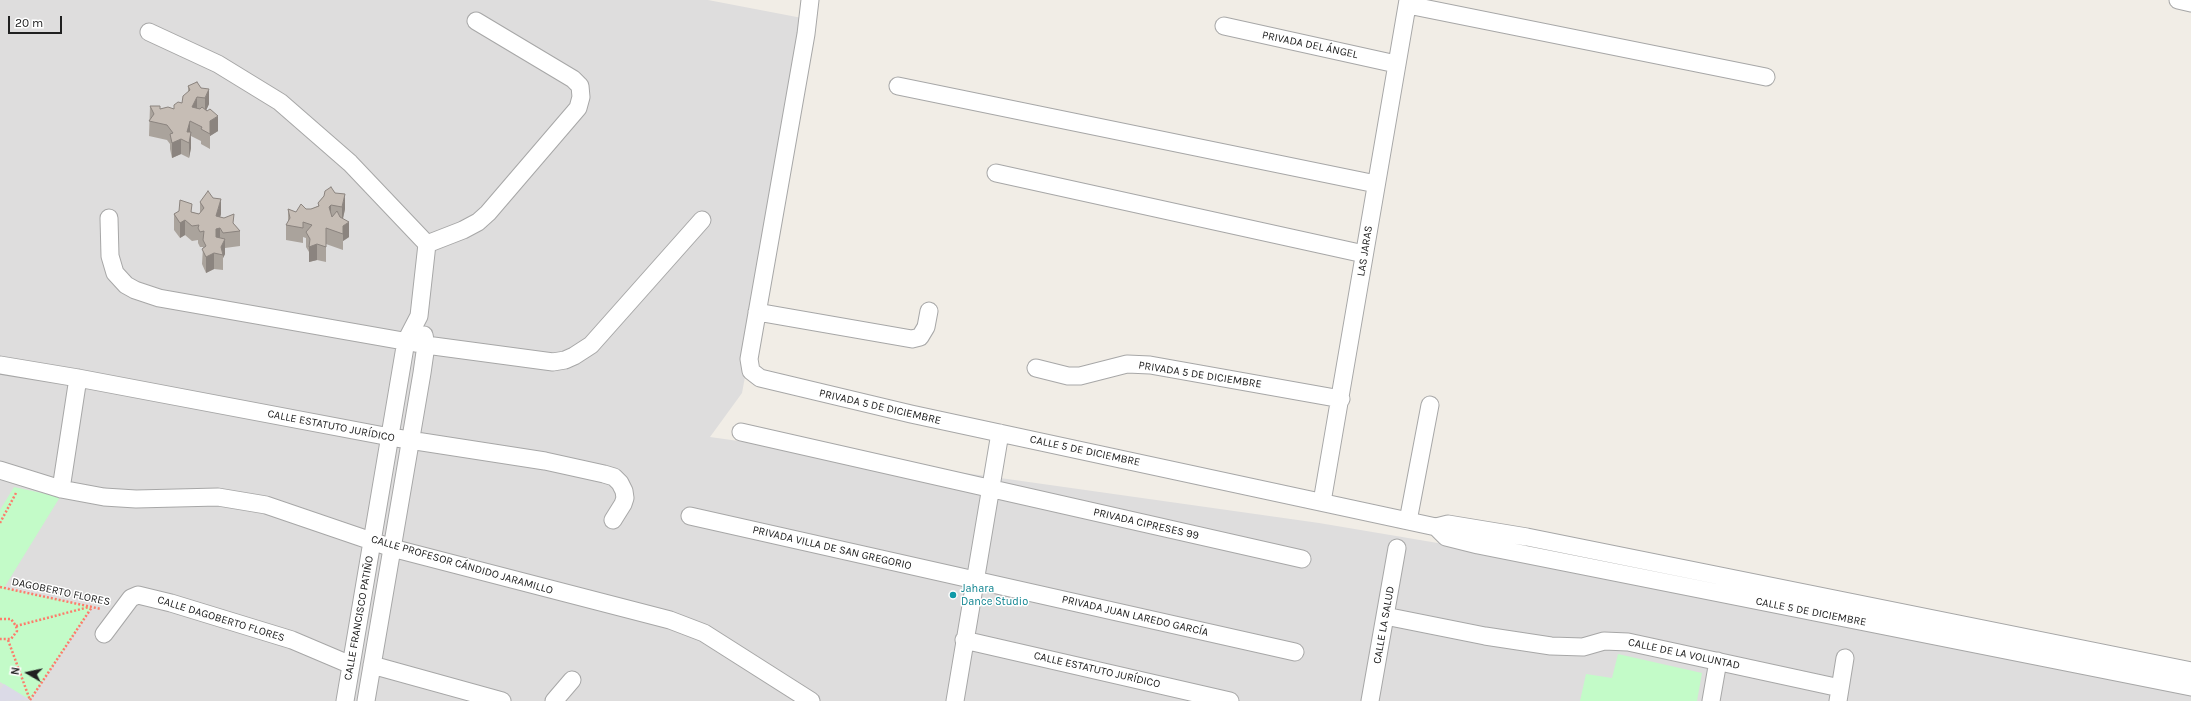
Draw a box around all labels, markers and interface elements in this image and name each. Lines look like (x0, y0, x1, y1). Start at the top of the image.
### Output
scale bar (10, 8, 64, 34)
text: 20 m (15, 16, 43, 30)
street label: PRIVADA DEL ÁNGEL (1261, 28, 1359, 62)
street label: LAS JARAS (1354, 225, 1376, 277)
street label: PRIVADA 5 DE DICIEMBRE (1137, 359, 1263, 391)
street label: PRIVADA 5 DE DICIEMBRE (818, 387, 942, 427)
street label: CALLE ESTATUTO JURÍDICO (266, 407, 396, 445)
street label: CALLE 5 DE DICIEMBRE (1029, 433, 1141, 469)
street label: PRIVADA CIPRESES 99 (1092, 505, 1200, 543)
street label: PRIVADA VILLA DE SAN GREGORIO (751, 523, 913, 573)
street label: CALLE PROFESOR CÁNDIDO JARAMILLO (370, 533, 554, 597)
street label: CALLE FRANCISCO PATIÑO (342, 555, 376, 681)
street label: DAGOBERTO FLORES (11, 575, 111, 609)
place label: Jahara Dance Studio (961, 582, 1028, 608)
street label: CALLE LA SALUD (1371, 585, 1397, 665)
marker: Jahara Dance Studio (948, 590, 958, 600)
street label: CALLE DAGOBERTO FLORES (156, 593, 286, 645)
street label: PRIVADA JUAN LAREDO GARCÍA (1060, 593, 1210, 639)
street label: CALLE 5 DE DICIEMBRE (1755, 595, 1867, 629)
street label: CALLE DE LA VOLUNTAD (1627, 636, 1741, 672)
street label: CALLE ESTATUTO JURÍDICO (1032, 649, 1162, 691)
north arrow (8, 653, 48, 693)
text: N (9, 666, 23, 676)

